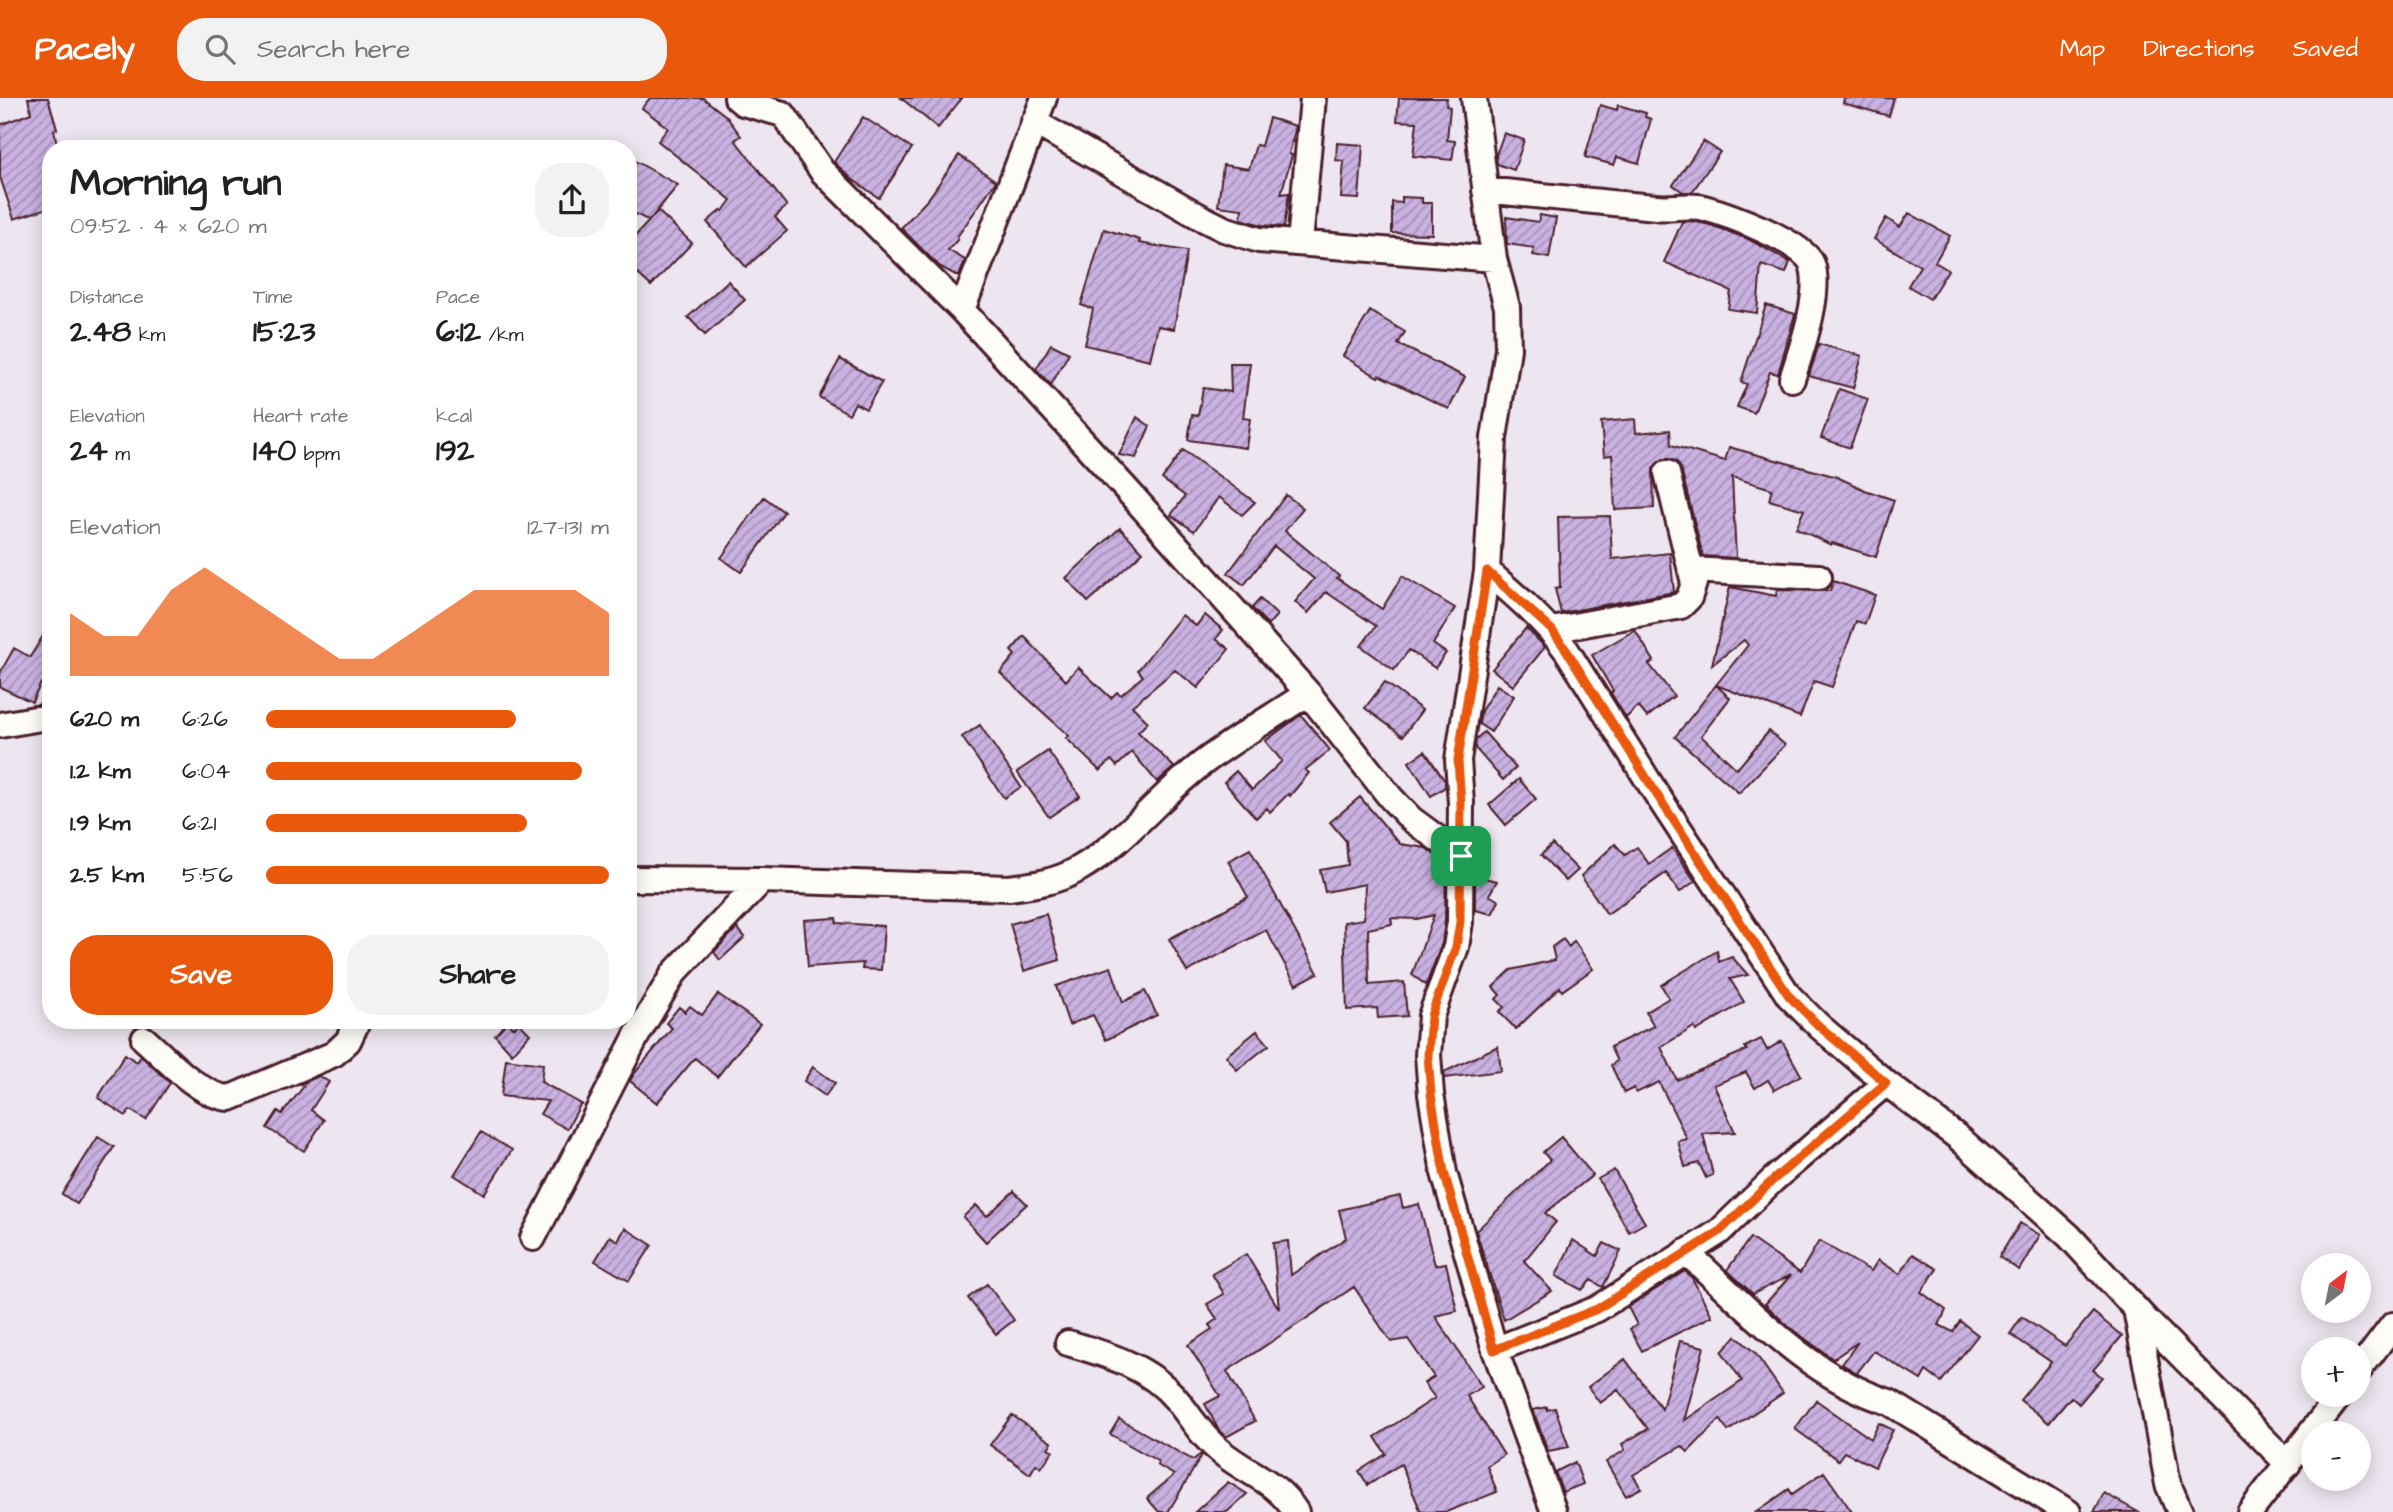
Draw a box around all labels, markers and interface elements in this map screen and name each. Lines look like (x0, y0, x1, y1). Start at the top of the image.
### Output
search box (177, 18, 667, 81)
text: Pacely (35, 26, 135, 72)
icon: search (201, 30, 239, 68)
text: Search here (257, 31, 410, 67)
text: Map (2060, 32, 2105, 66)
text: Directions (2143, 32, 2255, 66)
text: Saved (2293, 32, 2358, 66)
text: Morning run (70, 158, 282, 210)
button: share (535, 163, 609, 237)
text: 09:52 · 4 × 620 m (70, 210, 267, 242)
text: Distance (70, 284, 144, 311)
text: Time (253, 284, 293, 311)
text: Pace (436, 284, 480, 311)
text: 2.48 (70, 311, 131, 353)
text: 15:23 (253, 311, 316, 353)
text: 6:12 (436, 311, 481, 353)
text: km (131, 322, 165, 349)
text: /km (481, 322, 524, 349)
text: Elevation (70, 403, 145, 430)
text: Heart rate (253, 403, 348, 430)
text: kcal (436, 403, 472, 430)
text: 24 (70, 430, 108, 472)
text: 140 (253, 430, 296, 472)
text: 192 (436, 430, 474, 472)
text: m (108, 441, 130, 468)
text: bpm (296, 441, 340, 468)
text: Elevation (70, 511, 161, 543)
text: 127–131 m (527, 511, 609, 543)
text: 620 m (70, 703, 139, 735)
text: 6:26 (182, 703, 228, 735)
text: 1.2 km (70, 755, 131, 787)
text: 6:04 (182, 755, 230, 787)
text: 1.9 km (70, 807, 131, 839)
text: 6:21 (182, 807, 216, 839)
pin (1431, 826, 1491, 886)
icon: arrive (1442, 837, 1480, 875)
text: 2.5 km (70, 859, 144, 891)
text: 5:56 (182, 859, 233, 891)
button: Save (70, 935, 333, 1015)
button: Share (347, 935, 609, 1015)
north arrow (2301, 1253, 2371, 1323)
map controls (2301, 1253, 2371, 1491)
button: + (2301, 1337, 2371, 1407)
button: − (2301, 1421, 2371, 1491)

